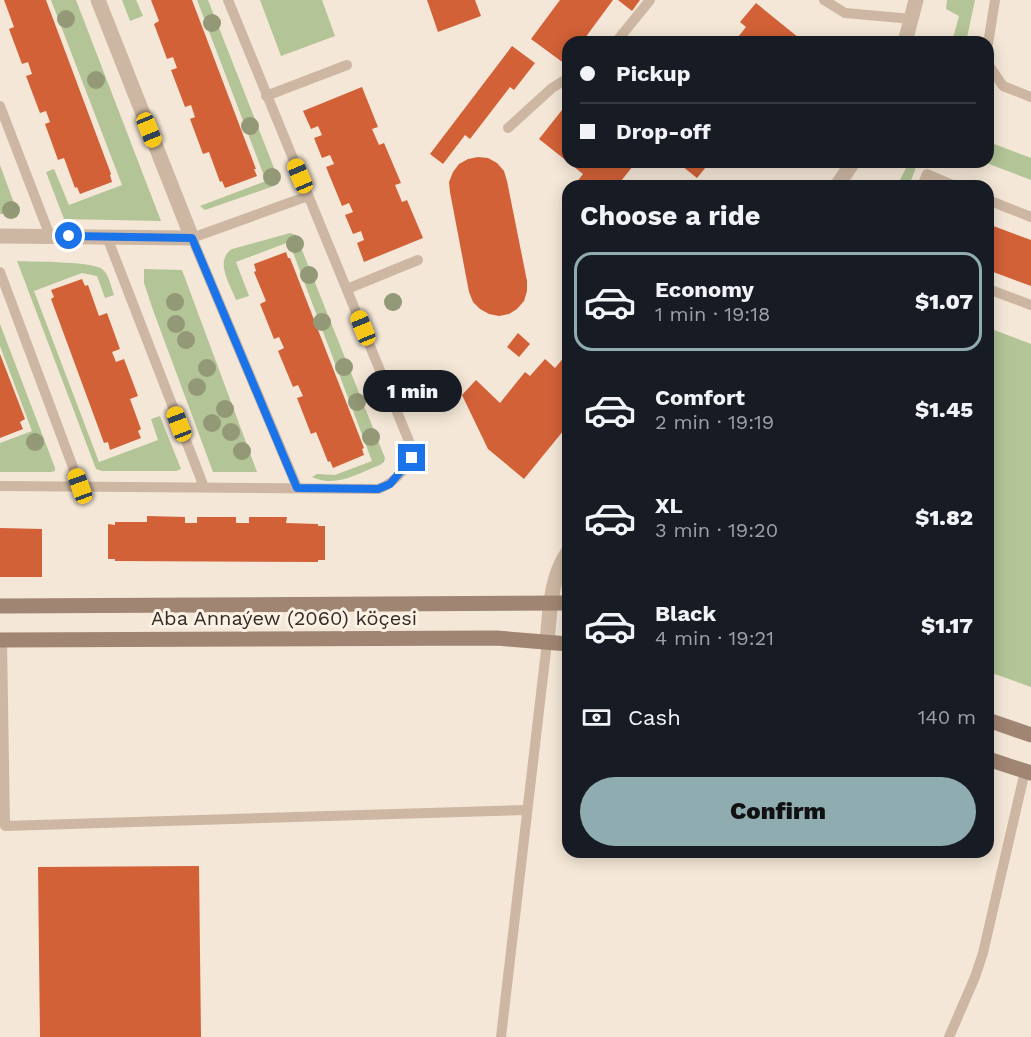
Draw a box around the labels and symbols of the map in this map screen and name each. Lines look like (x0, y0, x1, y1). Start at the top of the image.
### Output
car (134, 110, 164, 150)
car (285, 156, 315, 196)
route start (55, 222, 82, 249)
car (348, 308, 378, 348)
callout: 1 min (362, 371, 462, 413)
car (164, 404, 194, 444)
route end (398, 444, 425, 471)
car (65, 466, 95, 506)
street label: Aba Annaýew (2060) köçesi (151, 606, 417, 630)

